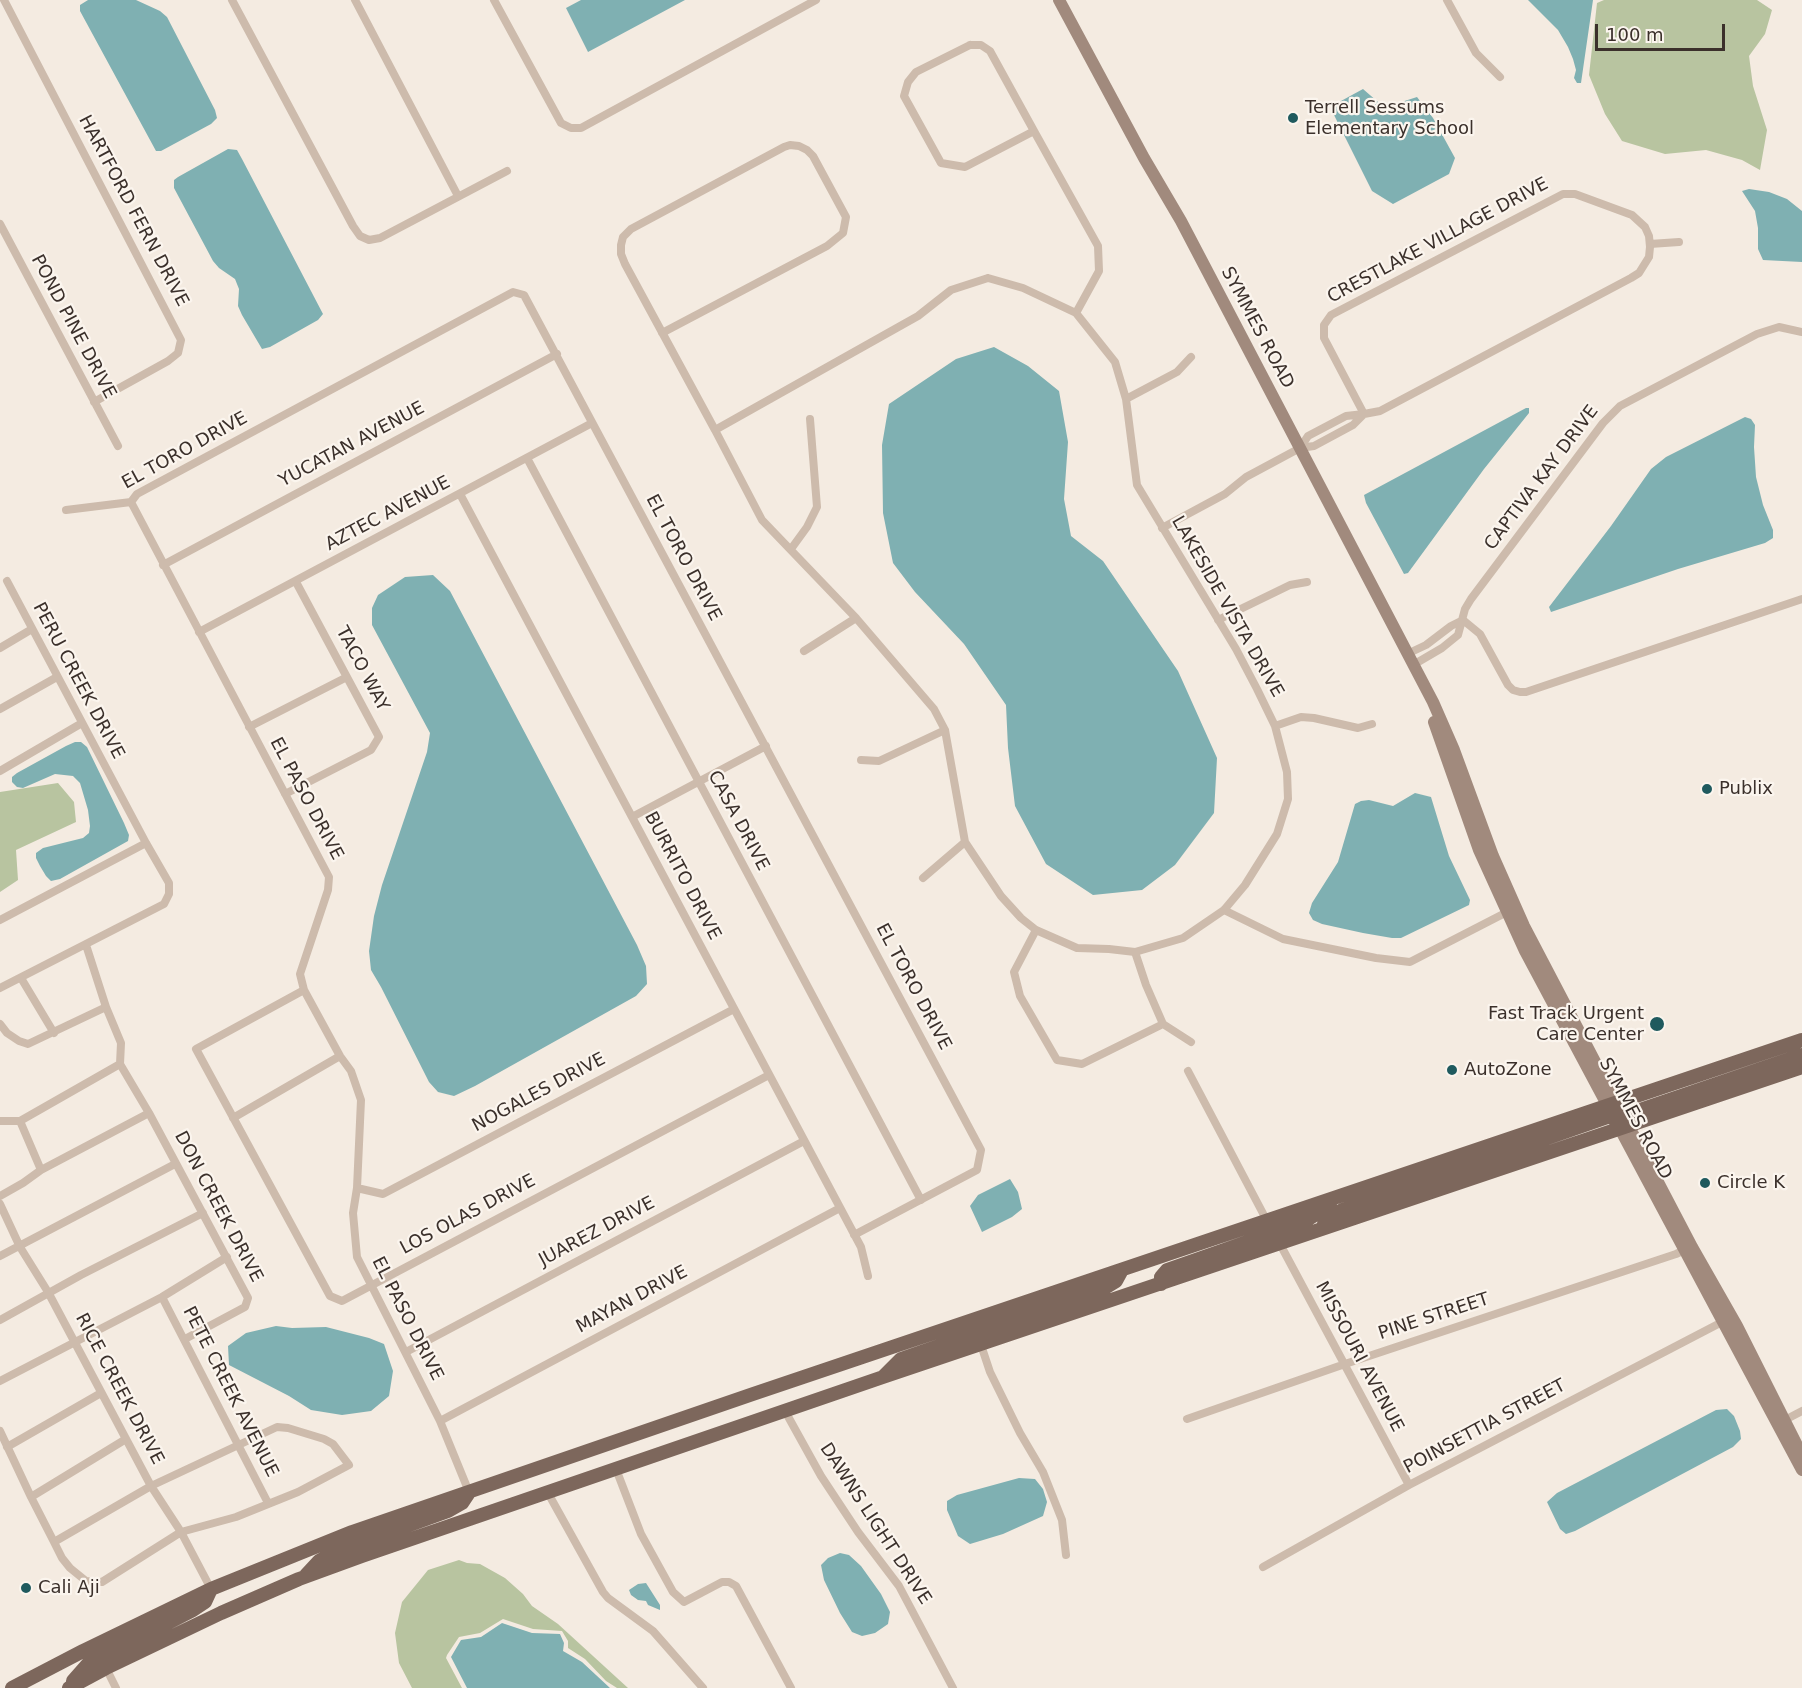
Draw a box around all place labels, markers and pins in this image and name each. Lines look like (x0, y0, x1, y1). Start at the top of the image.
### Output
place label: Terrell Sessums Elementary School (1305, 97, 1474, 140)
marker: Terrell Sessums Elementary School (1286, 111, 1300, 125)
place label: Publix (1719, 778, 1773, 800)
marker: Publix (1700, 782, 1714, 796)
place label: Fast Track Urgent Care Center (1488, 1003, 1644, 1046)
marker: Fast Track Urgent Care Center (1648, 1015, 1666, 1033)
place label: AutoZone (1464, 1059, 1552, 1081)
marker: AutoZone (1445, 1063, 1459, 1077)
place label: Circle K (1717, 1172, 1785, 1194)
marker: Circle K (1698, 1176, 1712, 1190)
place label: Cali Aji (38, 1577, 100, 1599)
marker: Cali Aji (19, 1581, 33, 1595)

